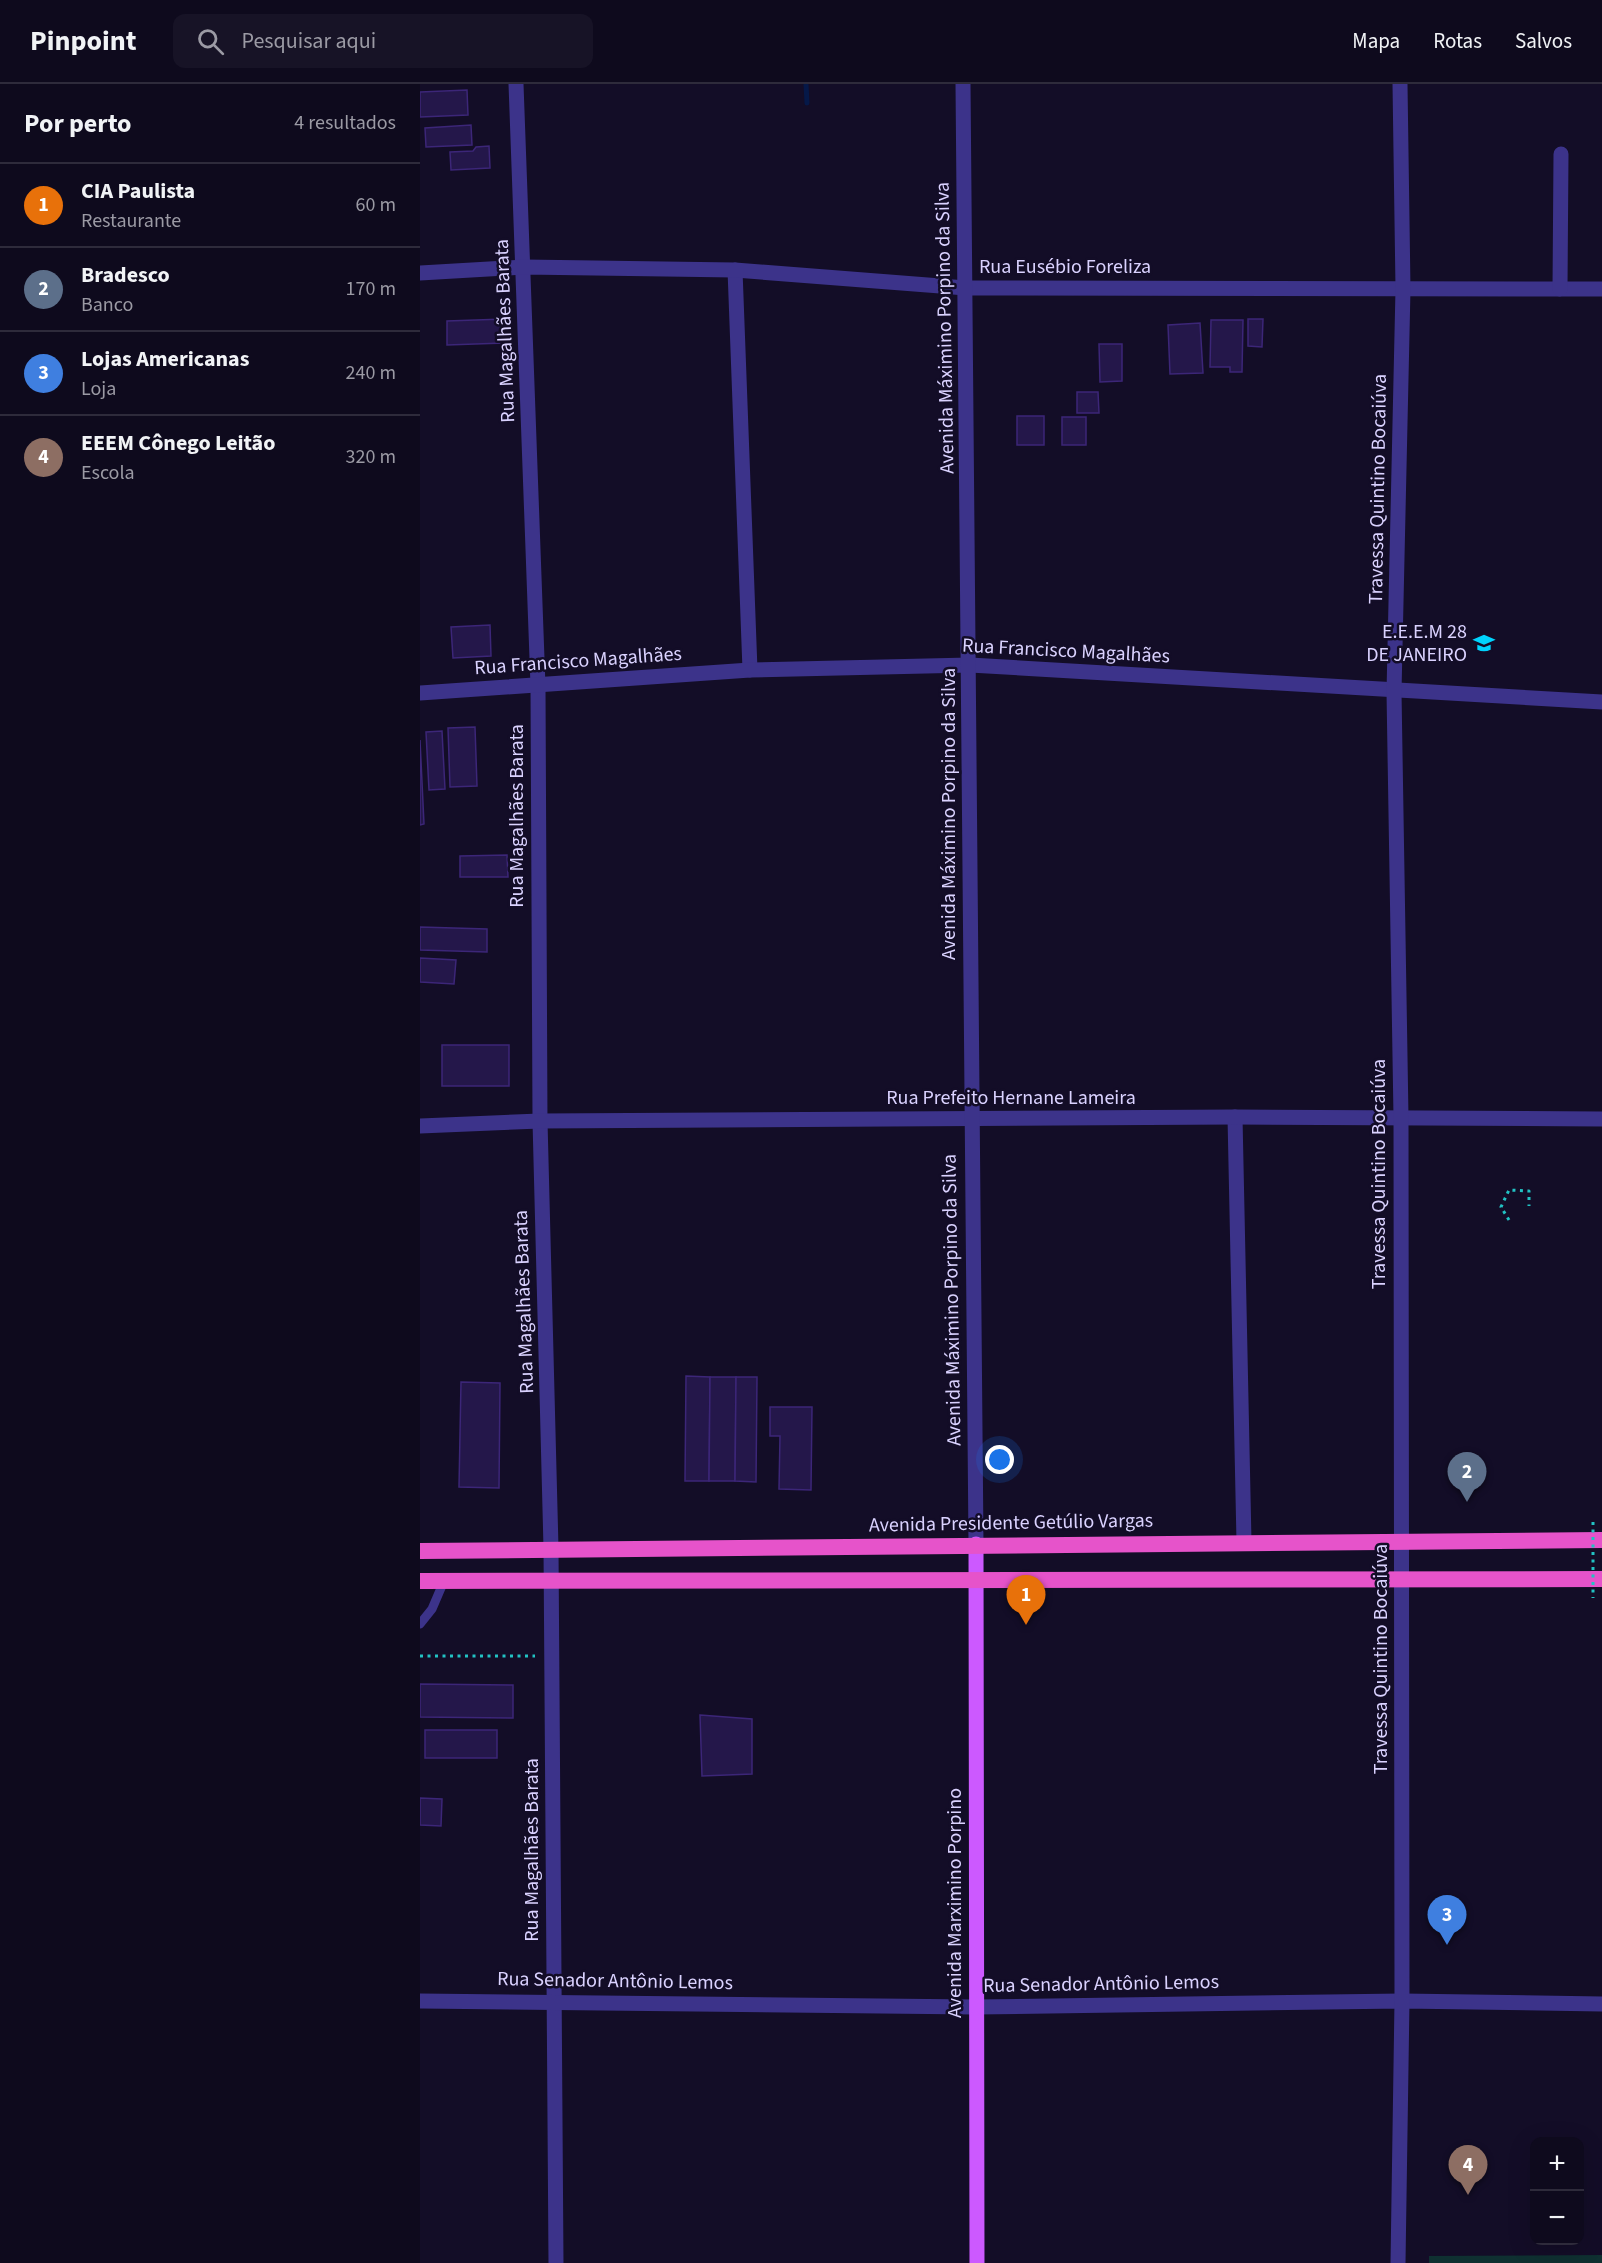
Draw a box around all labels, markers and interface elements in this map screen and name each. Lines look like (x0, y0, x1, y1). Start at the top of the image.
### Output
search box (173, 14, 593, 68)
text: Pinpoint (30, 21, 137, 61)
icon: search (194, 25, 227, 58)
text: Pesquisar aqui (242, 25, 376, 57)
text: Mapa (1352, 26, 1400, 56)
text: Rotas (1433, 26, 1482, 56)
text: Salvos (1515, 26, 1572, 56)
text: Por perto (24, 105, 132, 142)
text: 4 resultados (294, 109, 396, 137)
text: CIA Paulista (81, 175, 195, 207)
street label: Avenida Máximino Porpino da Silva (928, 182, 962, 474)
text: 1 (38, 191, 49, 219)
text: 60 m (356, 191, 396, 219)
text: Restaurante (81, 207, 181, 235)
street label: Rua Magalhães Barata (488, 239, 522, 423)
street label: Rua Eusébio Foreliza (979, 253, 1151, 281)
text: Bradesco (81, 259, 170, 291)
text: 2 (38, 275, 49, 303)
text: 170 m (346, 275, 396, 303)
text: Banco (81, 291, 133, 319)
text: Lojas Americanas (81, 343, 249, 375)
text: 3 (38, 359, 49, 387)
text: 240 m (346, 359, 396, 387)
street label: Travessa Quintino Bocaiúva (1362, 374, 1394, 604)
text: Loja (81, 375, 116, 403)
text: EEEM Cônego Leitão (81, 427, 275, 459)
text: 4 (38, 443, 49, 471)
text: 320 m (346, 443, 396, 471)
text: Escola (81, 459, 135, 487)
place label: E.E.E.M 28 DE JANEIRO (1366, 618, 1467, 669)
school or university icon: E.E.E.M 28 DE JANEIRO (1472, 631, 1496, 655)
street label: Rua Francisco Magalhães (961, 632, 1171, 670)
street label: Rua Francisco Magalhães (473, 640, 683, 682)
street label: Avenida Máximino Porpino da Silva (935, 668, 963, 960)
street label: Rua Magalhães Barata (503, 724, 531, 908)
street label: Travessa Quintino Bocaiúva (1365, 1059, 1393, 1289)
street label: Rua Prefeito Hernane Lameira (886, 1084, 1136, 1112)
street label: Avenida Máximino Porpino da Silva (935, 1154, 969, 1446)
street label: Rua Magalhães Barata (507, 1210, 541, 1394)
your location (985, 1445, 1014, 1474)
pin: 2 (1448, 1452, 1486, 1502)
street label: Avenida Presidente Getúlio Vargas (869, 1507, 1153, 1539)
street label: Travessa Quintino Bocaiúva (1367, 1544, 1395, 1774)
pin: 1 (1006, 1576, 1046, 1625)
street label: Rua Magalhães Barata (518, 1758, 546, 1942)
street label: Avenida Marximino Porpino (941, 1788, 969, 2018)
pin: 3 (1428, 1896, 1466, 1945)
street label: Rua Senador Antônio Lemos (497, 1965, 733, 1997)
street label: Rua Senador Antônio Lemos (983, 1968, 1219, 2000)
map controls (1530, 2137, 1584, 2245)
button: + (1530, 2137, 1584, 2191)
pin: 4 (1448, 2146, 1488, 2195)
button: − (1530, 2191, 1584, 2245)

